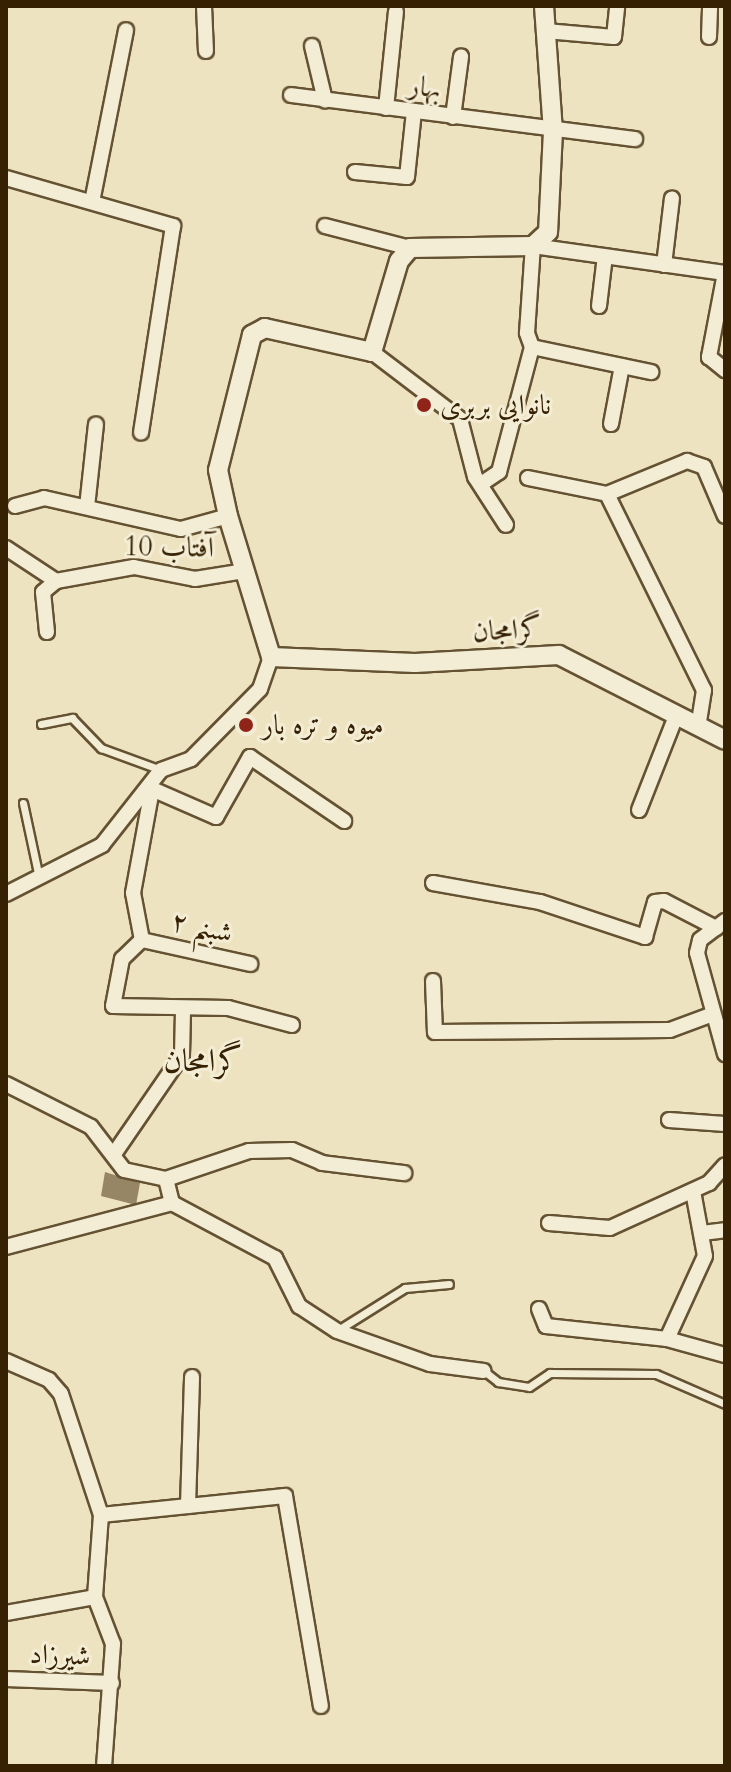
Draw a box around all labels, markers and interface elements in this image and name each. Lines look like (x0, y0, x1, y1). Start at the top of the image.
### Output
street label: بهار (407, 68, 443, 106)
place label: نانوایی بربری (440, 388, 551, 422)
marker: نانوایی بربری (415, 396, 433, 414)
street label: آفتاب 10 (124, 529, 214, 565)
street label: گرامجان (472, 611, 542, 649)
place label: میوه و تره بار (262, 708, 384, 742)
marker: میوه و تره بار (237, 716, 255, 734)
street label: شبنم ۲ (168, 904, 236, 950)
district label: گرامجان (164, 1042, 242, 1080)
street label: شیرزاد (29, 1637, 91, 1673)

